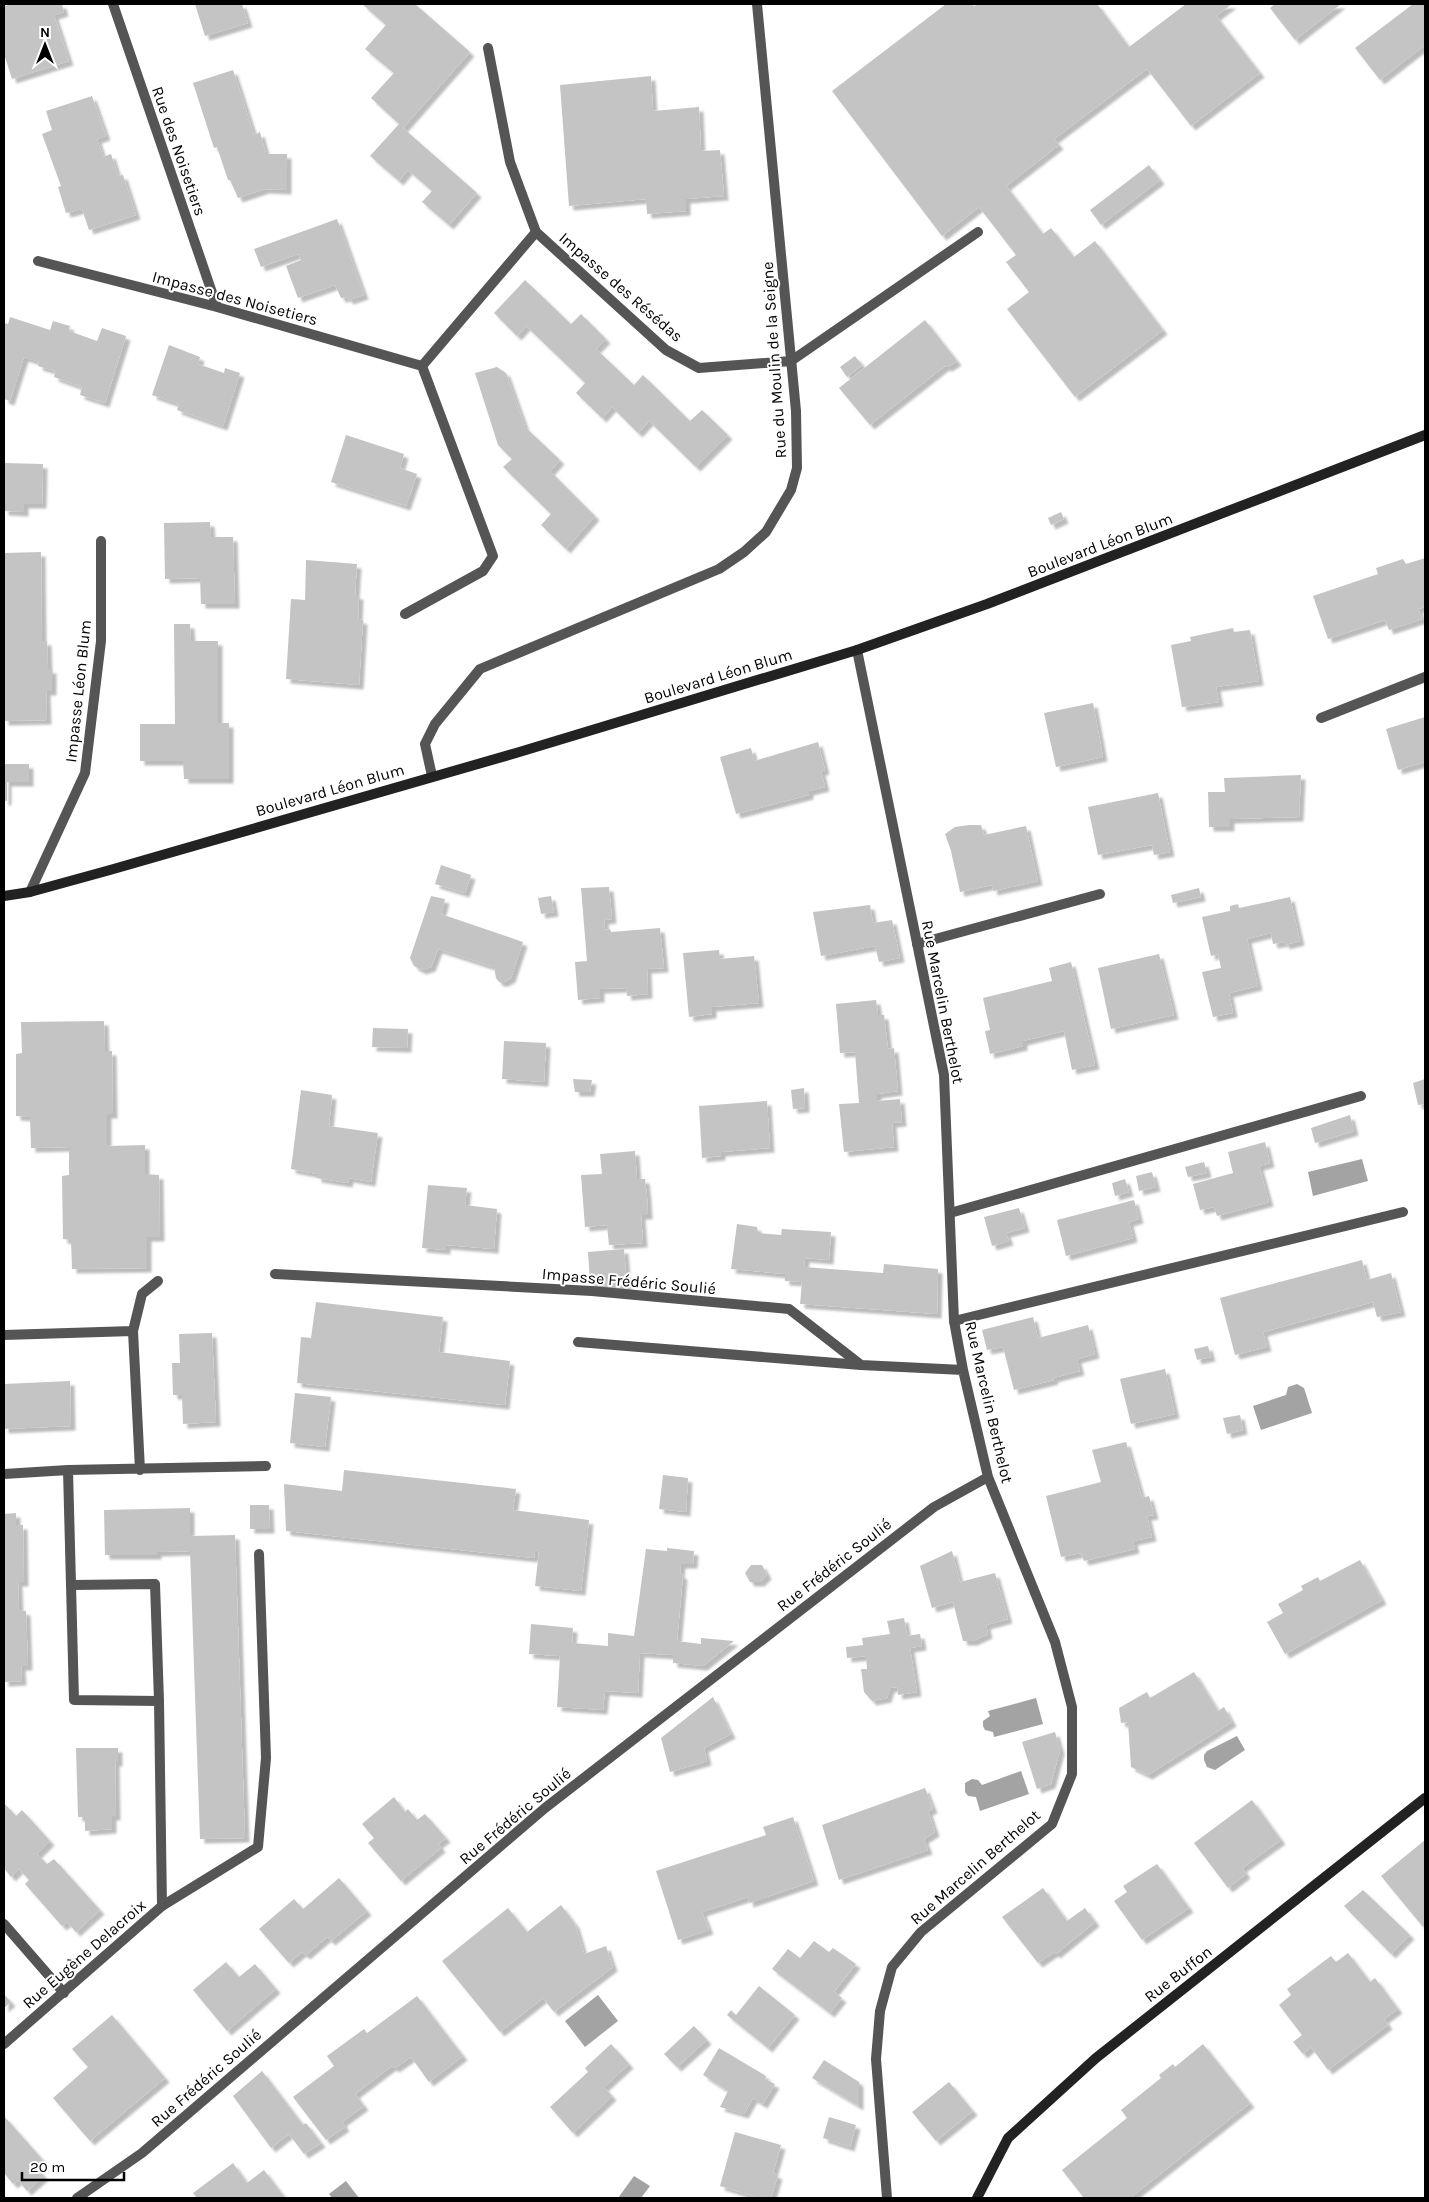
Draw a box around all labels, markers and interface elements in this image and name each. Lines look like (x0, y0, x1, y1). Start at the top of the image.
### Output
north arrow (20, 20, 70, 70)
text: N (40, 24, 50, 41)
street label: Rue des Noisetiers (148, 84, 210, 218)
street label: Impasse des Résédas (555, 228, 687, 346)
street label: Rue du Moulin de la Seigne (758, 261, 790, 459)
street label: Impasse des Noisetiers (150, 267, 320, 329)
street label: Boulevard Léon Blum (1025, 509, 1175, 581)
street label: Impasse Léon Blum (61, 619, 95, 763)
street label: Boulevard Léon Blum (642, 644, 794, 708)
street label: Boulevard Léon Blum (253, 760, 407, 820)
street label: Rue Marcelin Berthelot (918, 919, 968, 1085)
street label: Impasse Frédéric Soulié (541, 1264, 717, 1298)
street label: Rue Marcelin Berthelot (961, 1319, 1017, 1485)
street label: Rue Frédéric Soulié (773, 1514, 895, 1616)
street label: Rue Frédéric Soulié (455, 1764, 575, 1868)
street label: Rue Marcelin Berthelot (906, 1805, 1044, 1929)
street label: Rue Eugène Delacroix (19, 1895, 149, 2013)
street label: Rue Buffon (1140, 1942, 1216, 2006)
street label: Rue Frédéric Soulié (147, 2025, 265, 2131)
scale bar (22, 2150, 125, 2182)
text: 20 m (30, 2158, 65, 2176)

